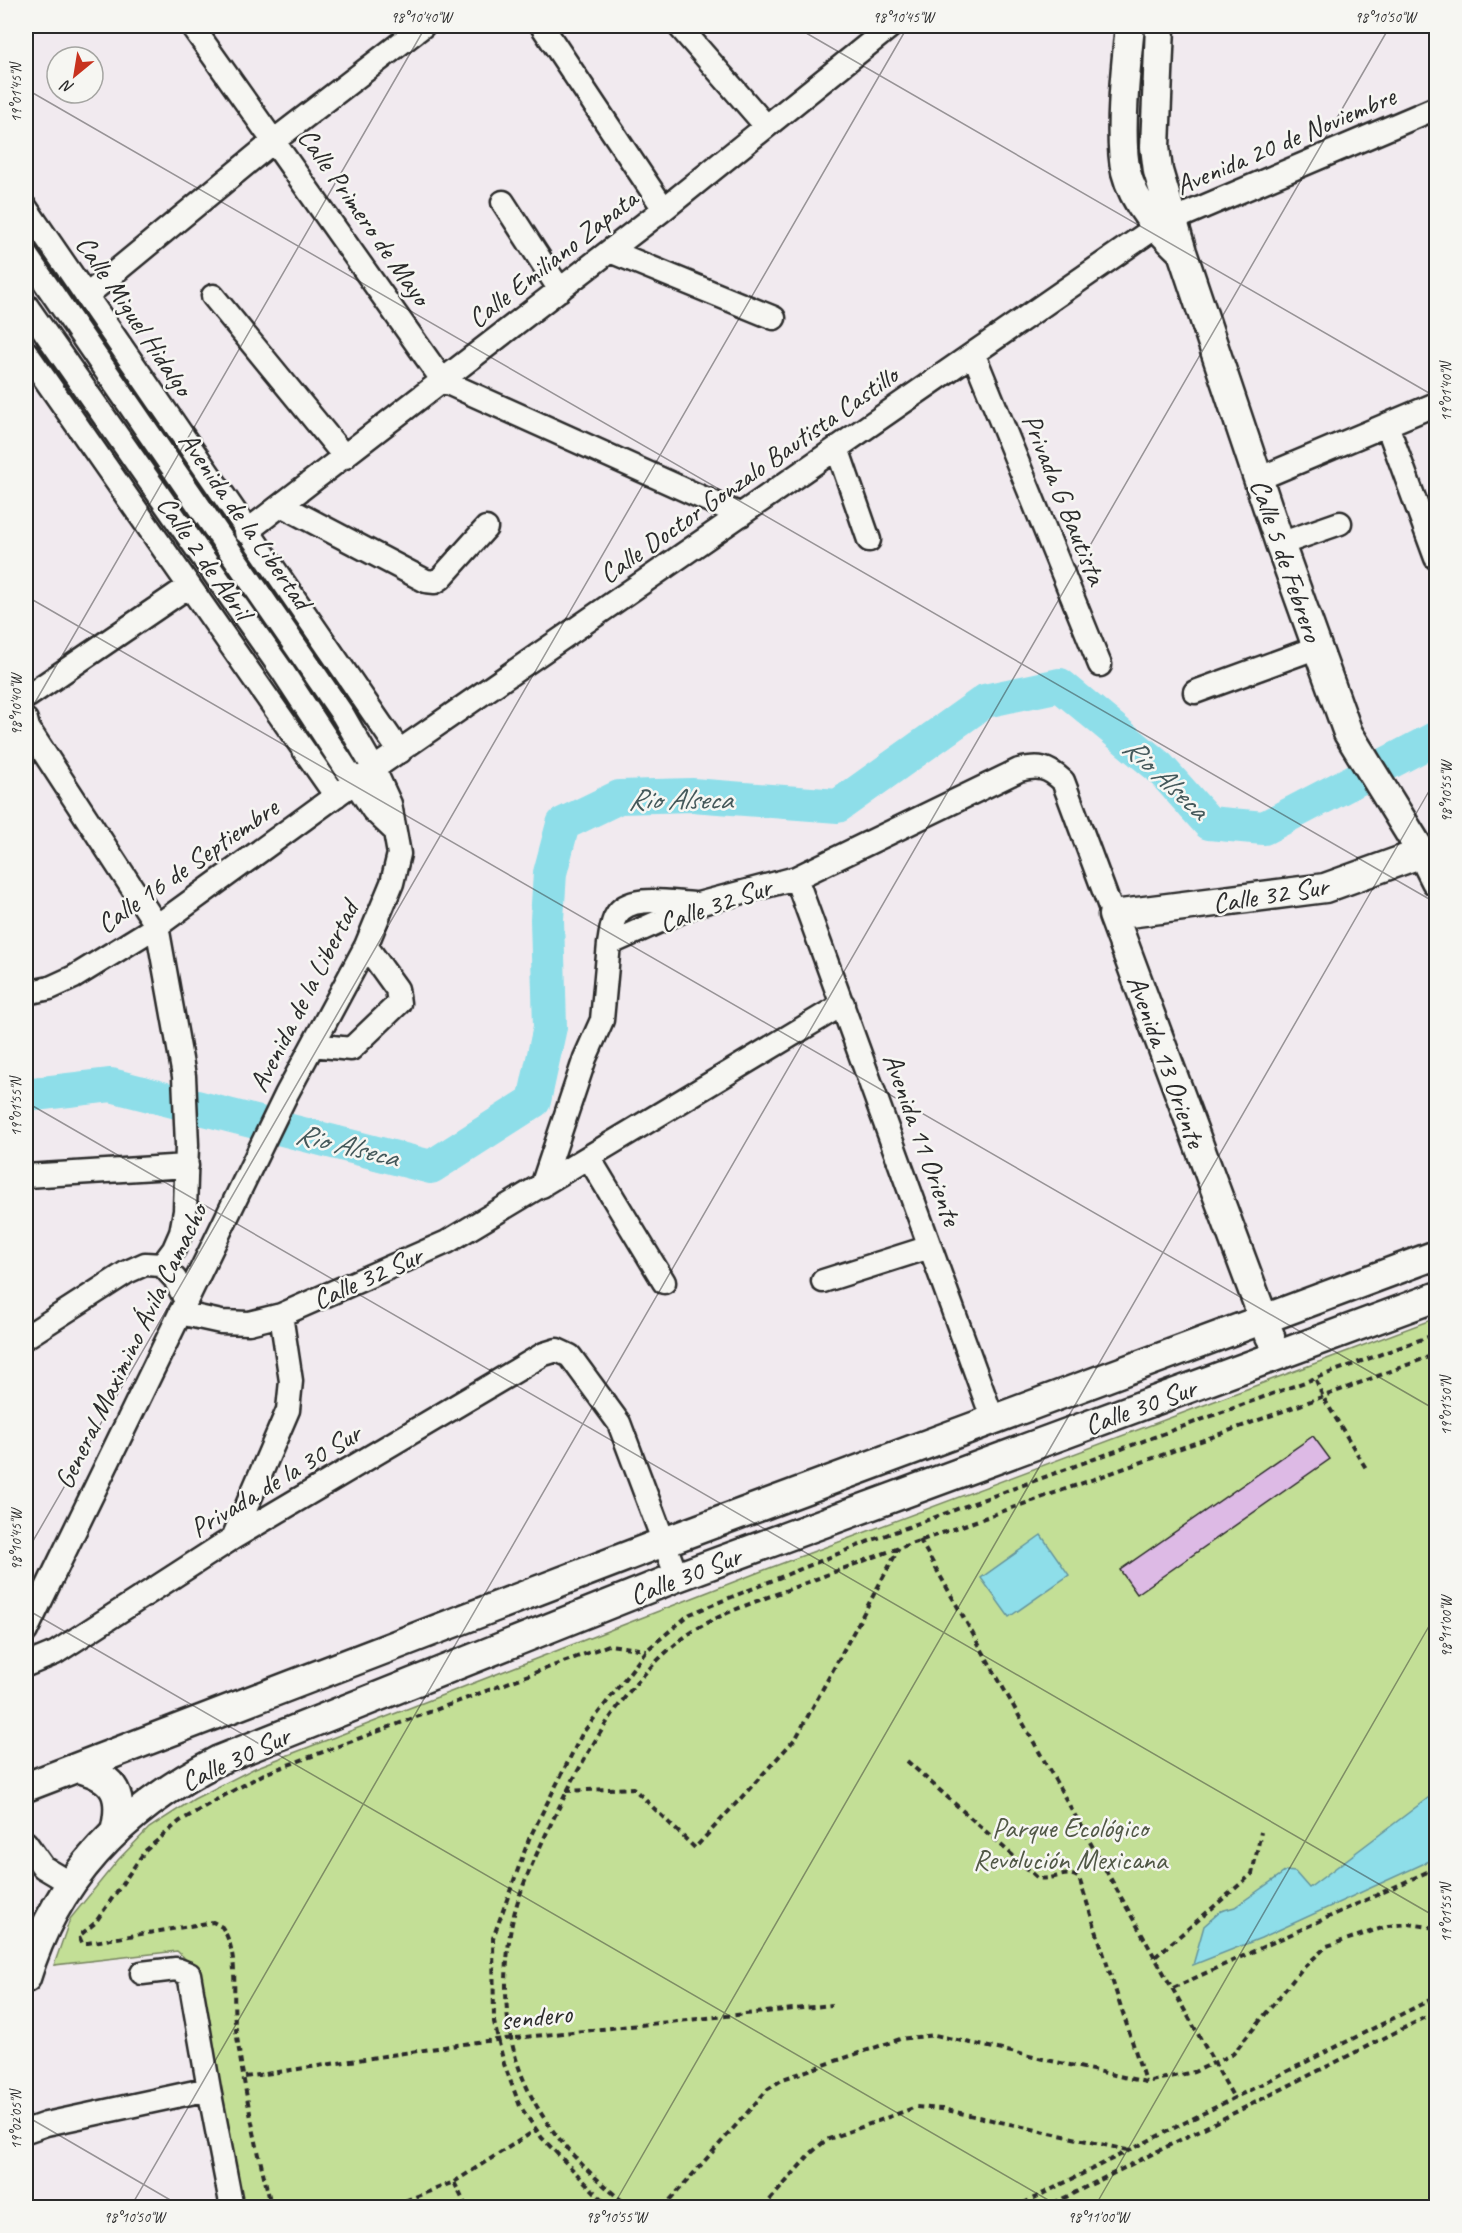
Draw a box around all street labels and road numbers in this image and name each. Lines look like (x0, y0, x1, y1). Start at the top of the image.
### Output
street label: Avenida 20 de Noviembre (1170, 78, 1402, 203)
street label: Calle Primero de Mayo (290, 121, 441, 314)
street label: Calle Emiliano Zapata (460, 180, 646, 336)
street label: Calle Miguel Hidalgo (68, 228, 203, 405)
street label: Calle Doctor Gonzalo Bautista Castillo (592, 356, 907, 591)
street label: Privada G Bautista (1014, 409, 1115, 591)
street label: Avenida de la Libertad (171, 425, 322, 619)
street label: Calle 5 de Febrero (1242, 474, 1331, 648)
street label: Calle 2 de Abril (149, 489, 263, 630)
street label: Calle 16 de Septiembre (90, 789, 286, 941)
street label: Calle 32 Sur (654, 868, 779, 940)
street label: Calle 32 Sur (1210, 868, 1333, 921)
street label: Avenida de la Libertad (240, 892, 368, 1097)
street label: Avenida 13 Oriente (1119, 970, 1215, 1154)
street label: Avenida 11 Oriente (875, 1048, 971, 1232)
street label: General Maximino Ávila Camacho (46, 1195, 216, 1495)
street label: Calle 32 Sur (307, 1237, 430, 1317)
street label: Calle 30 Sur (1080, 1369, 1204, 1443)
street label: Privada de la 30 Sur (183, 1414, 370, 1545)
street label: Calle 30 Sur (625, 1537, 748, 1613)
street label: Calle 30 Sur (175, 1717, 298, 1799)
street label: sendero (499, 1995, 575, 2038)

